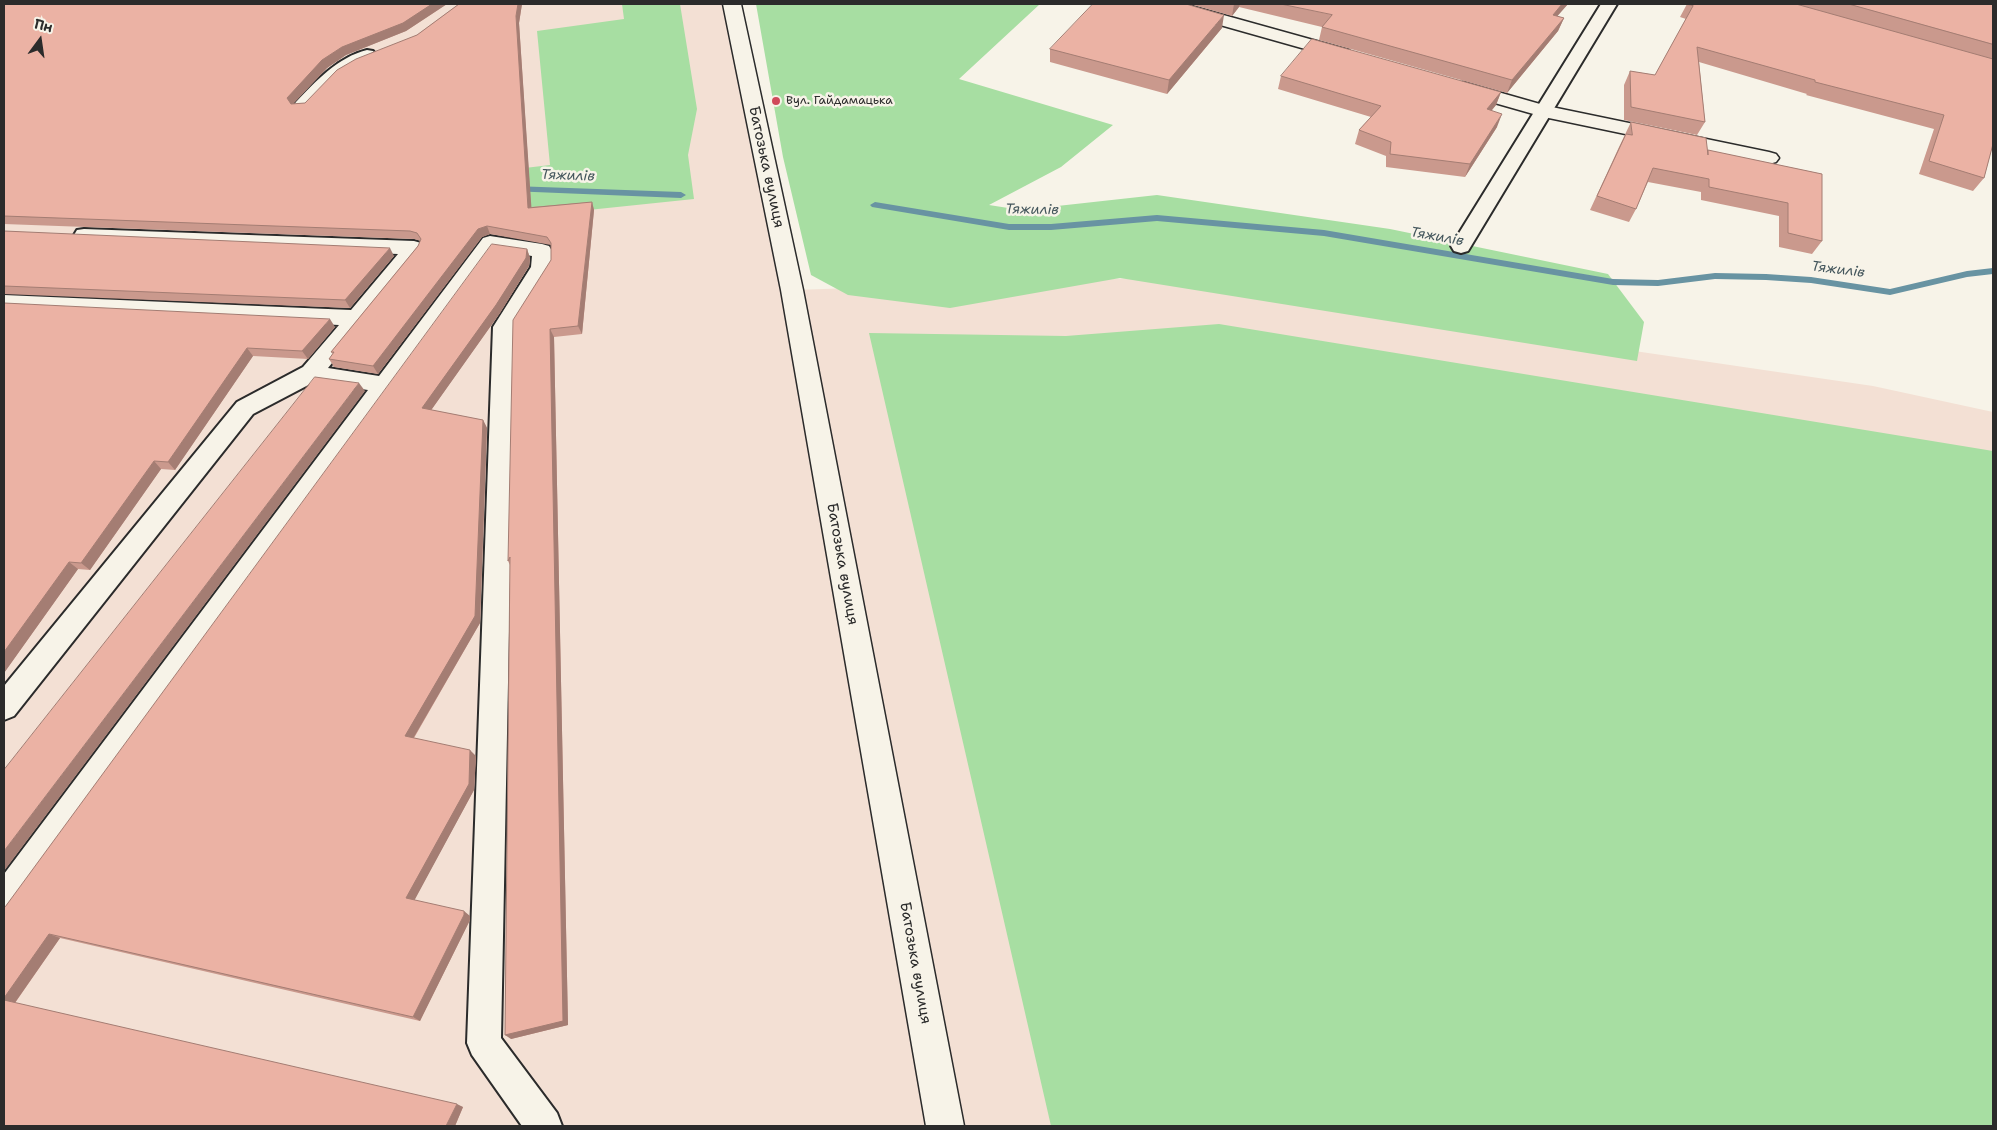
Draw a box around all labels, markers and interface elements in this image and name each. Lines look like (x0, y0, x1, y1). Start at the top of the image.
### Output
text: Пн (32, 14, 55, 36)
north arrow (15, 15, 65, 65)
place label: Вул. Гайдамацька (786, 94, 893, 108)
marker: Вул. Гайдамацька (770, 95, 782, 107)
street label: Батозька вулиця (744, 104, 788, 230)
water label: Тяжилів (541, 167, 595, 185)
water label: Тяжилів (1005, 201, 1059, 219)
water label: Тяжилів (1409, 224, 1465, 250)
water label: Тяжилів (1810, 258, 1866, 282)
street label: Батозька вулиця (822, 501, 862, 627)
street label: Батозька вулиця (895, 900, 935, 1026)

